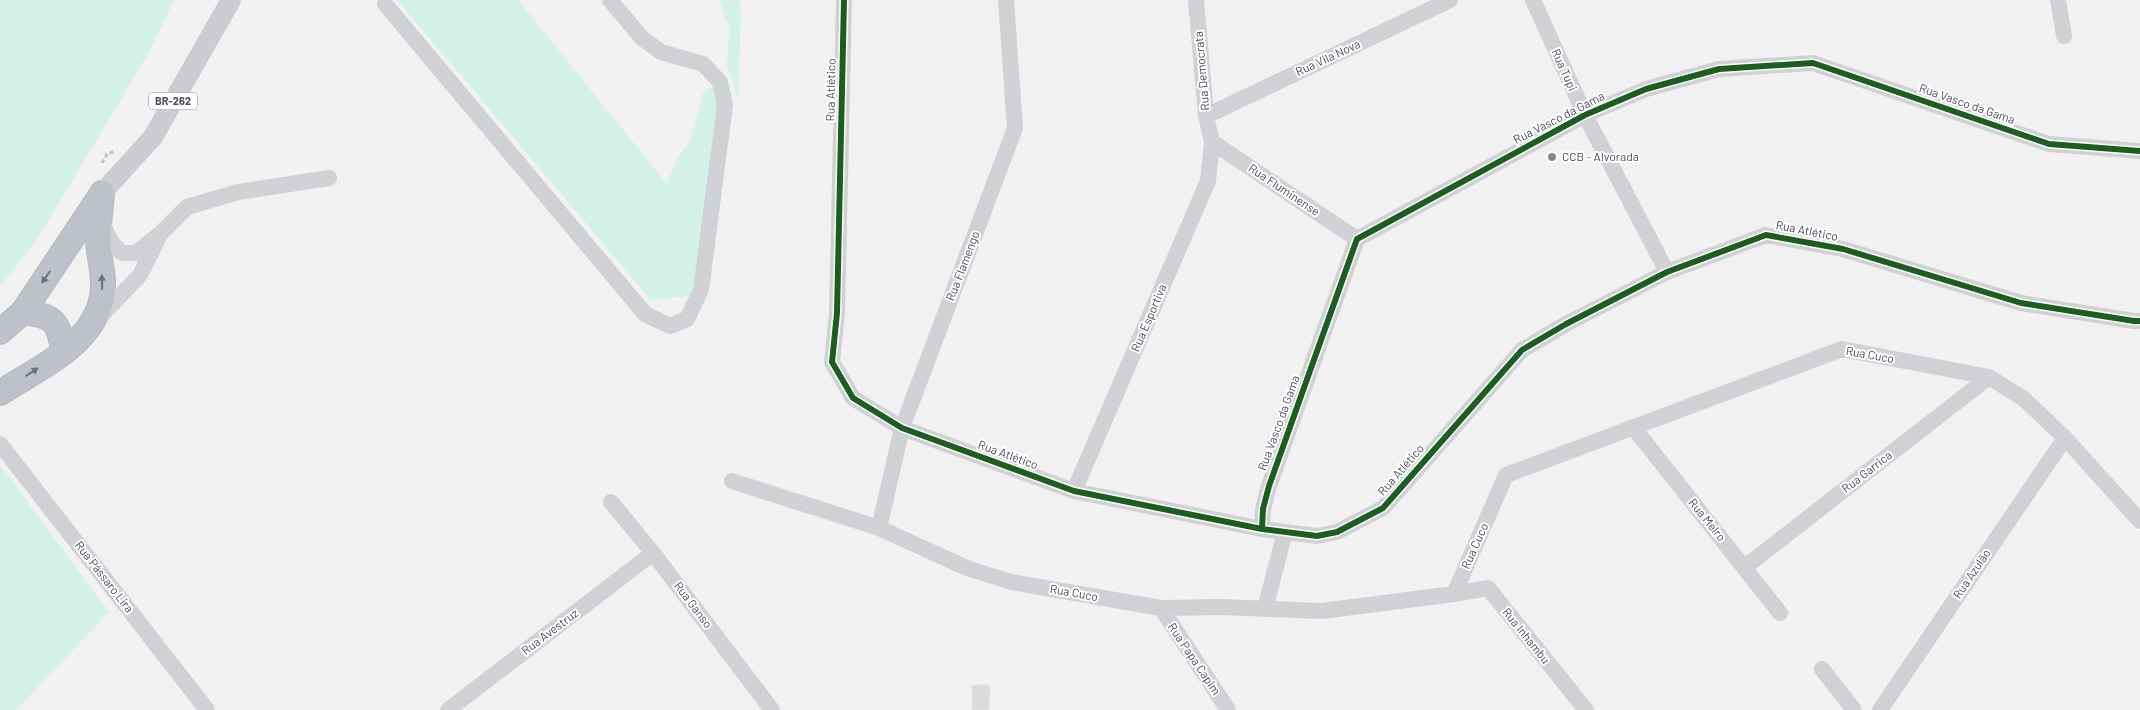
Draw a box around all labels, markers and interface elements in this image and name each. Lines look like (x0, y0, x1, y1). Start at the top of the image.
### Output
street label: Rua Democrata (1191, 31, 1211, 111)
street label: Rua Vila Nova (1293, 36, 1362, 78)
street label: Rua Tupi (1549, 46, 1580, 93)
street label: Rua Atlético (822, 58, 838, 122)
street label: Rua Vasco da Gama (1918, 80, 2017, 126)
street label: Rua Vasco da Gama (1511, 88, 1606, 146)
road number: BR-262 (149, 92, 197, 110)
place label: CCB - Alvorada (1562, 149, 1639, 163)
marker: CCB - Alvorada (1546, 151, 1558, 163)
street label: Rua Fluminense (1246, 160, 1323, 218)
street label: Rua Atlético (1775, 217, 1839, 243)
street label: Rua Flamengo (942, 229, 982, 303)
one-way arrow (41, 270, 51, 284)
one-way arrow (98, 274, 106, 290)
street label: Rua Esportiva (1128, 282, 1169, 354)
street label: Rua Cuco (1845, 343, 1895, 365)
one-way arrow (25, 367, 39, 377)
street label: Rua Vasco da Gama (1254, 373, 1302, 472)
street label: Rua Atlético (976, 437, 1040, 471)
street label: Rua Atlético (1374, 441, 1426, 498)
street label: Rua Garrica (1838, 447, 1894, 495)
street label: Rua Melro (1686, 495, 1729, 544)
street label: Rua Cuco (1458, 520, 1490, 571)
street label: Rua Pássaro Lira (73, 538, 137, 615)
street label: Rua Azulão (1950, 546, 1993, 601)
street label: Rua Ganso (672, 578, 716, 630)
street label: Rua Cuco (1049, 581, 1099, 603)
street label: Rua Avestruz (518, 605, 580, 657)
street label: Rua Inhambu (1500, 605, 1553, 666)
street label: Rua Papa Capim (1166, 620, 1224, 697)

